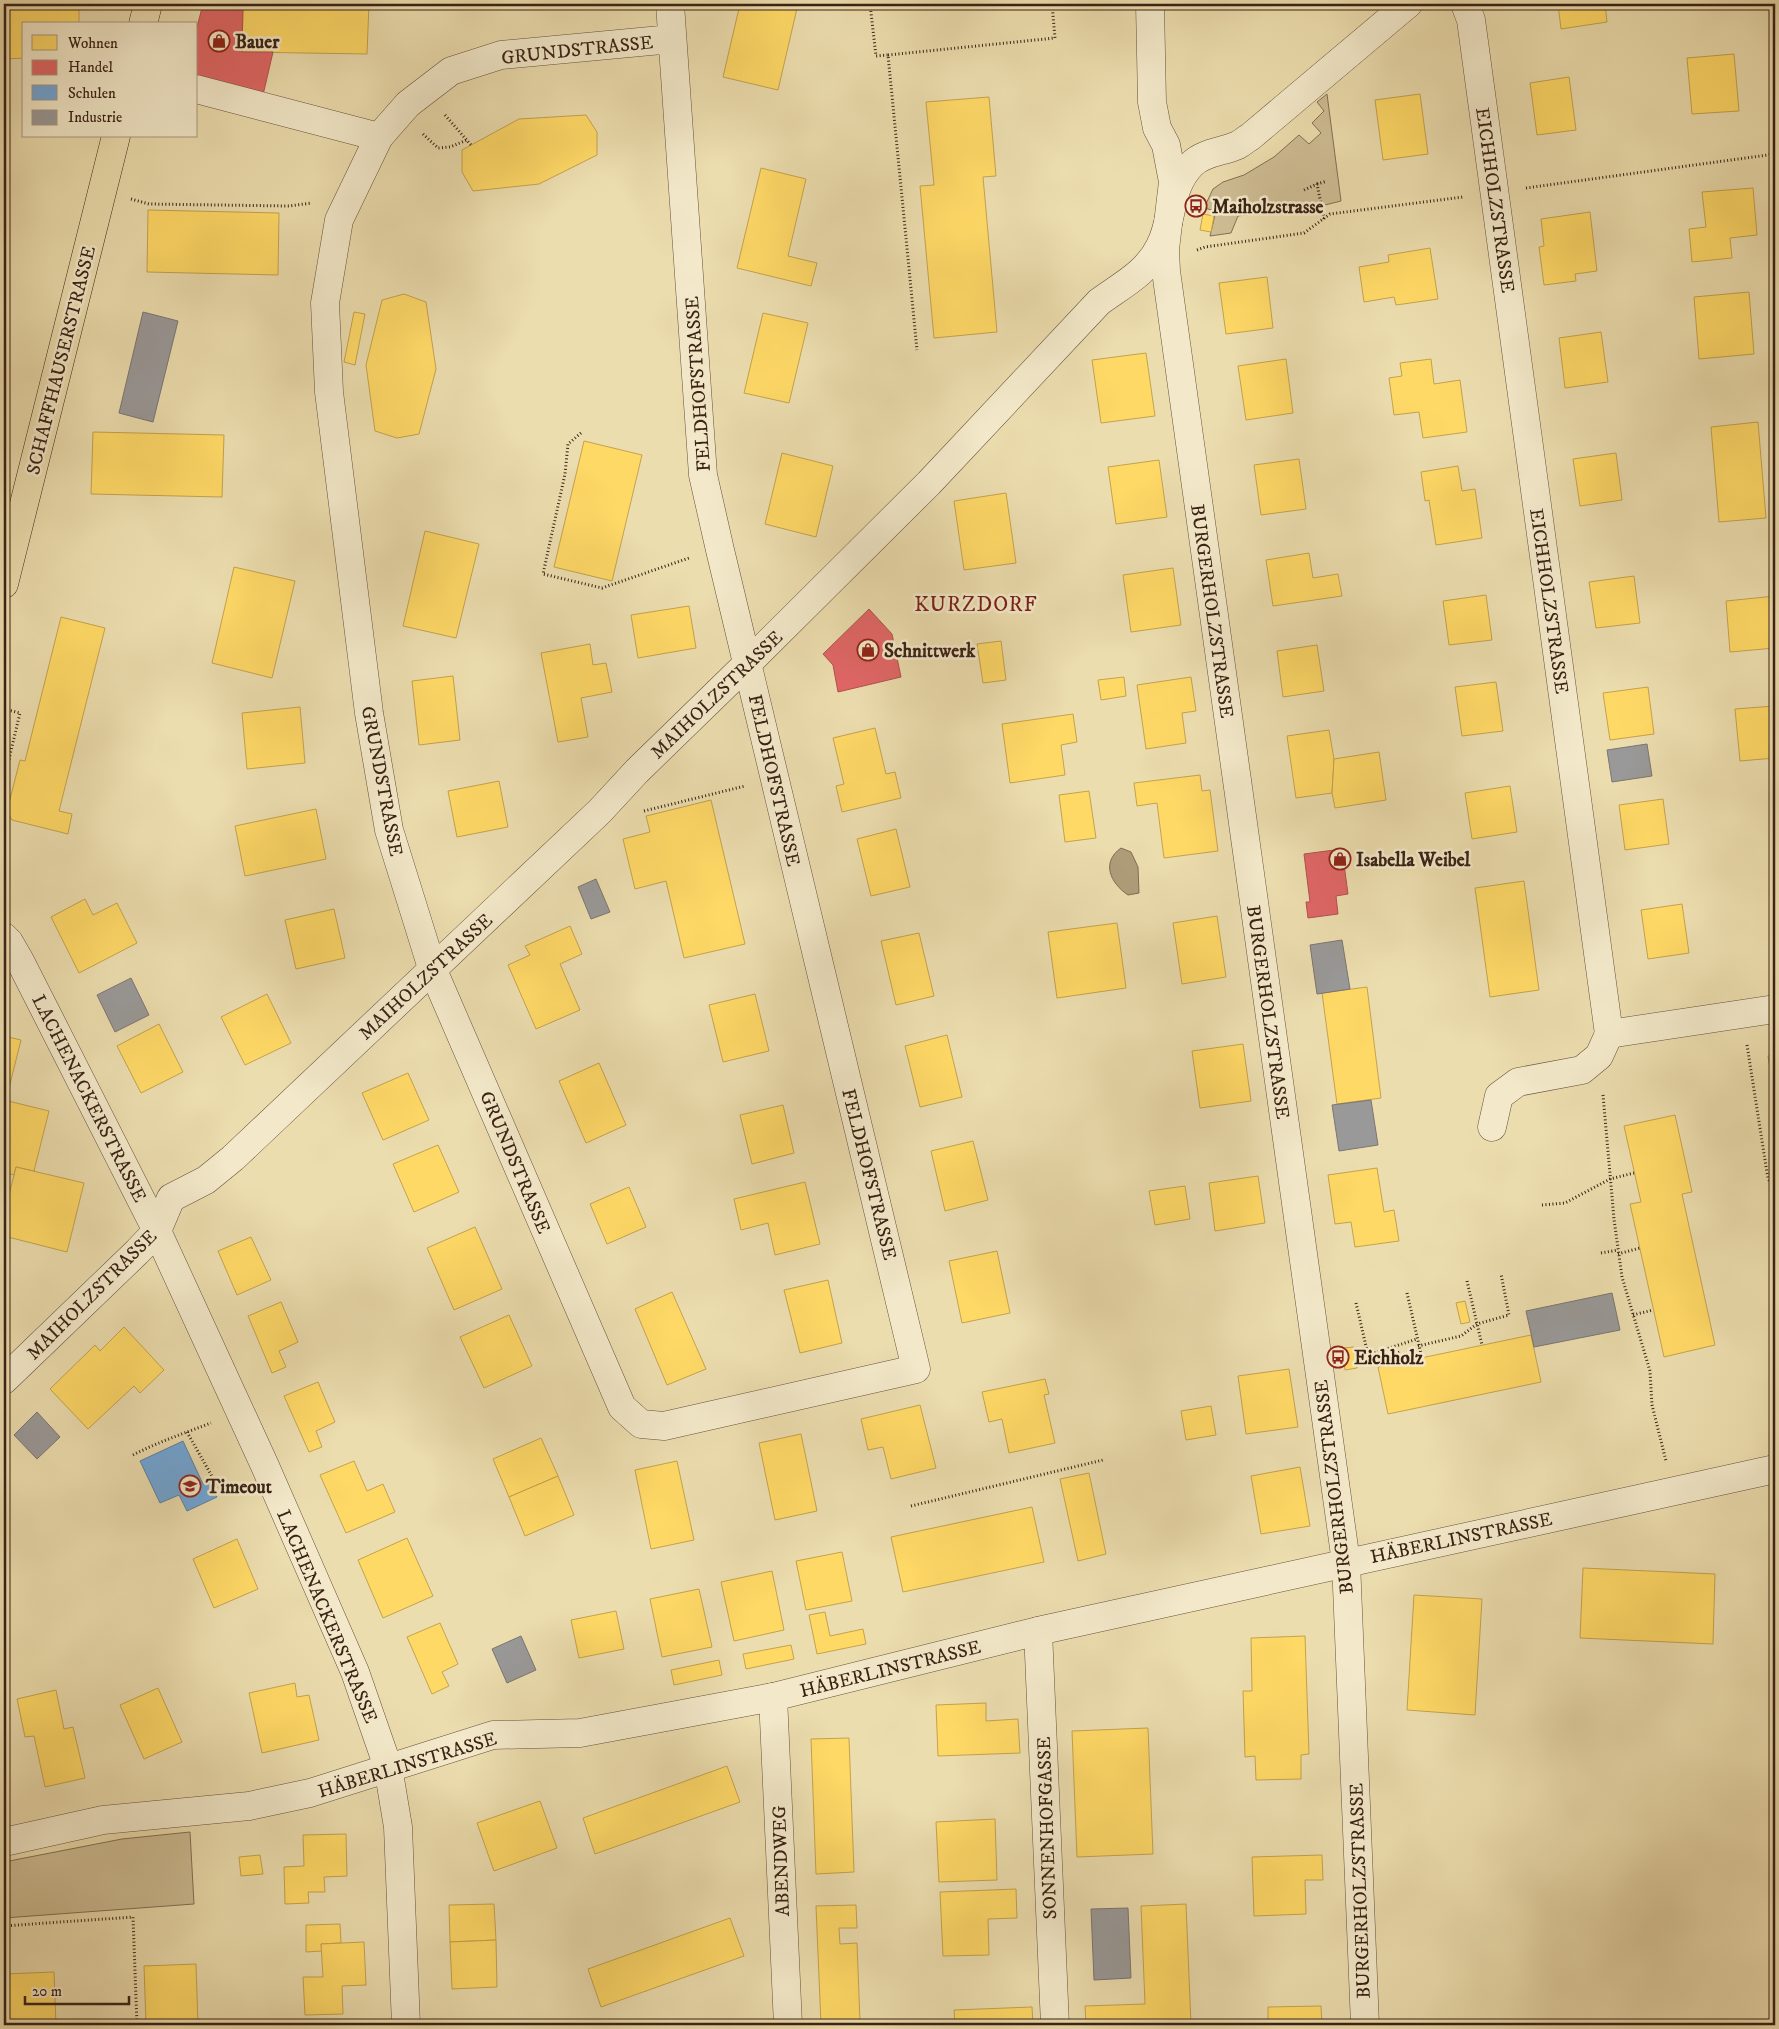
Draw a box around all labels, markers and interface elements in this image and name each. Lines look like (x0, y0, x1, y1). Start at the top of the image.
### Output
legend (22, 22, 198, 138)
shop icon: Bauer (207, 29, 231, 53)
place label: Bauer (235, 31, 280, 54)
street label: GRUNDSTRASSE (500, 31, 654, 70)
text: Wohnen (67, 34, 118, 53)
text: Handel (68, 58, 113, 77)
text: Schulen (68, 84, 116, 103)
street label: EICHHOLZSTRASSE (1470, 106, 1519, 294)
text: Industrie (68, 108, 122, 127)
bus stop icon: Maiholzstrasse (1184, 194, 1208, 218)
place label: Maiholzstrasse (1212, 196, 1324, 219)
street label: SCHAFFHAUSERSTRASSE (22, 244, 101, 477)
street label: FELDHOFSTRASSE (681, 295, 716, 472)
street label: BURGERHOLZSTRASSE (1185, 503, 1238, 720)
street label: EICHHOLZSTRASSE (1524, 507, 1573, 695)
district label: KURZDORF (914, 592, 1038, 618)
street label: MAIHOLZSTRASSE (646, 626, 788, 764)
shop icon: Schnittwerk (856, 638, 880, 662)
place label: Schnittwerk (884, 640, 976, 663)
street label: FELDHOFSTRASSE (743, 692, 805, 869)
street label: GRUNDSTRASSE (356, 704, 407, 858)
shop icon: Isabella Weibel (1328, 847, 1352, 871)
place label: Isabella Weibel (1356, 849, 1471, 872)
street label: BURGERHOLZSTRASSE (1241, 904, 1294, 1121)
street label: MAIHOLZSTRASSE (354, 909, 498, 1045)
street label: LACHENACKERSTRASSE (26, 991, 151, 1206)
street label: FELDHOFSTRASSE (836, 1086, 901, 1262)
street label: GRUNDSTRASSE (474, 1088, 555, 1237)
street label: MAIHOLZSTRASSE (22, 1225, 162, 1365)
bus stop icon: Eichholz (1326, 1345, 1350, 1369)
place label: Eichholz (1354, 1347, 1424, 1370)
street label: BURGERHOLZSTRASSE (1310, 1378, 1359, 1595)
school or university icon: Timeout (178, 1474, 202, 1498)
place label: Timeout (205, 1476, 273, 1499)
street label: LACHENACKERSTRASSE (271, 1506, 382, 1727)
street label: HÄBERLINSTRASSE (1368, 1507, 1554, 1569)
street label: HÄBERLINSTRASSE (797, 1635, 983, 1703)
street label: HÄBERLINSTRASSE (315, 1726, 500, 1804)
street label: SONNENHOFGASSE (1033, 1736, 1062, 1920)
street label: BURGERHOLZSTRASSE (1345, 1783, 1376, 1999)
street label: ABENDWEG (768, 1805, 795, 1917)
scale bar (25, 1974, 129, 2006)
text: 20 m (32, 1982, 62, 2001)

